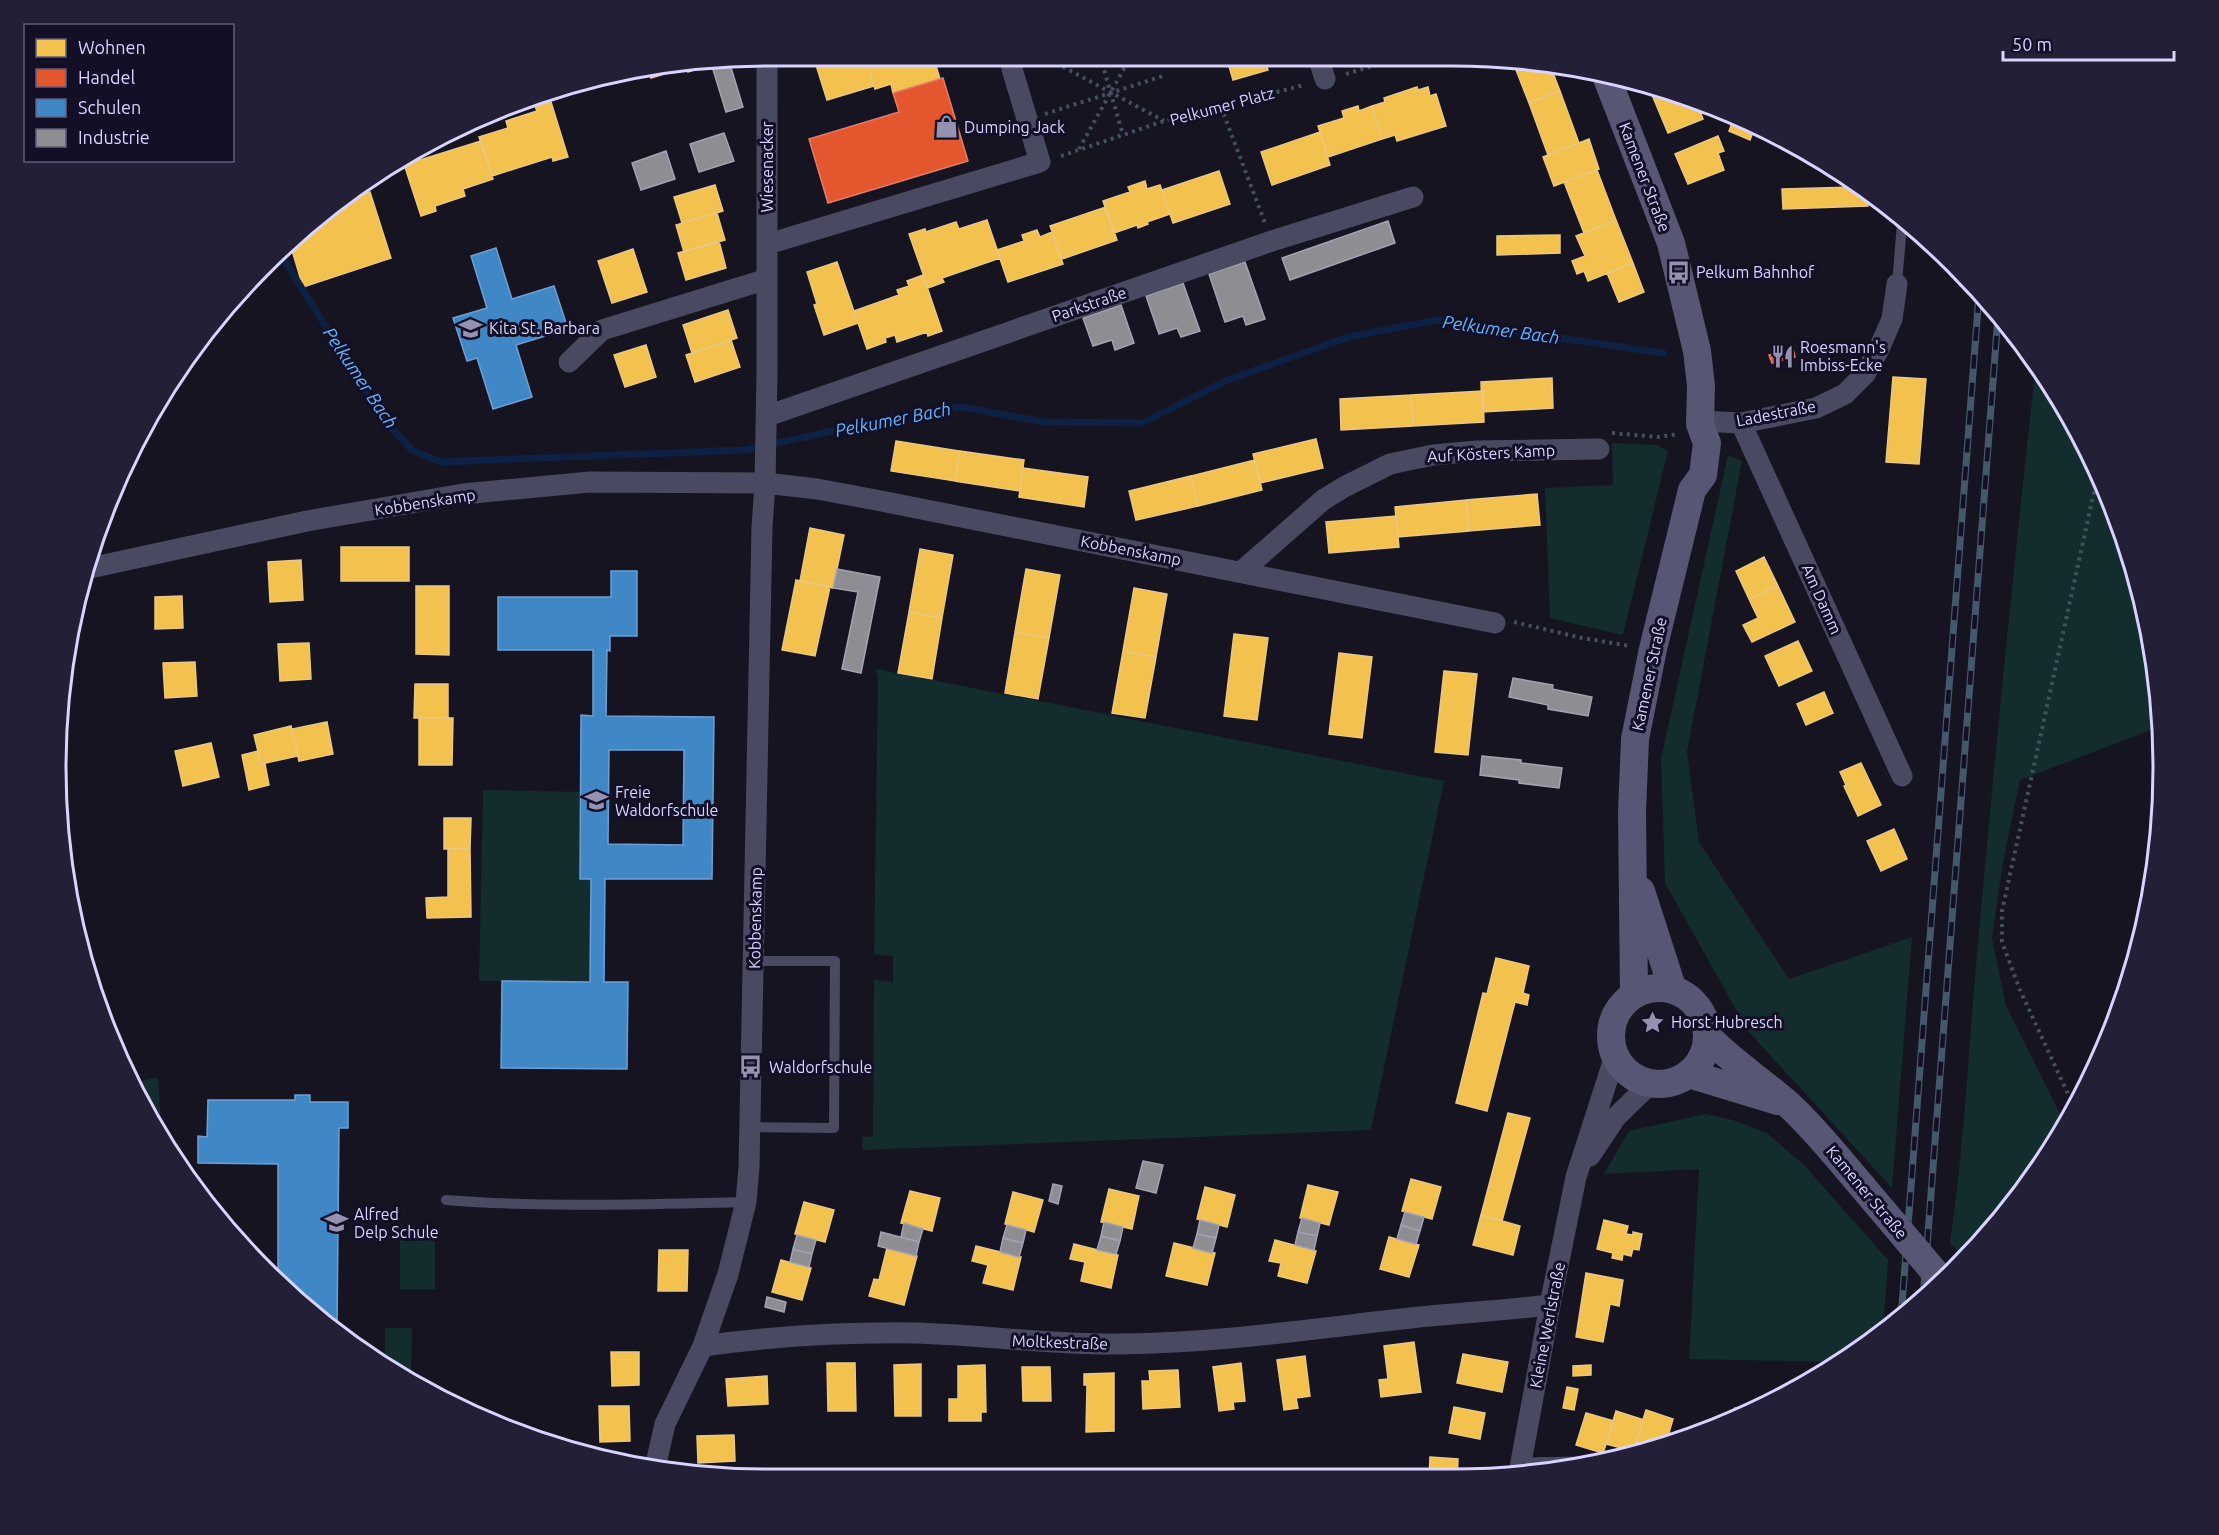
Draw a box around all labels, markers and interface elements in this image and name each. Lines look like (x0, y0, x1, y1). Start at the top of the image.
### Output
legend (24, 24, 234, 162)
scale bar (2003, 24, 2174, 62)
text: 50 m (2012, 34, 2052, 54)
text: Wohnen (78, 37, 146, 57)
text: Handel (78, 67, 136, 87)
street label: Pelkumer Platz (1168, 83, 1276, 129)
text: Schulen (78, 97, 141, 117)
shop icon: Dumping Jack (933, 114, 959, 140)
place label: Dumping Jack (964, 118, 1065, 136)
street label: Kamener Straße (1616, 120, 1674, 234)
street label: Wiesenacker (758, 121, 776, 213)
text: Industrie (78, 127, 150, 147)
bus stop icon: Pelkum Bahnhof (1665, 259, 1691, 285)
place label: Pelkum Bahnhof (1696, 263, 1815, 281)
street label: Parkstraße (1049, 283, 1129, 325)
water label: Pelkumer Bach (1441, 311, 1561, 347)
school or university icon: Kita St. Barbara (458, 315, 484, 341)
place label: Kita St. Barbara (489, 319, 600, 337)
water label: Pelkumer Bach (320, 323, 402, 432)
place label: Roesmann's Imbiss-Ecke (1800, 338, 1886, 374)
restaurant icon: Roesmann's Imbiss-Ecke (1769, 343, 1795, 369)
street label: Ladestraße (1735, 396, 1817, 430)
water label: Pelkumer Bach (833, 398, 952, 440)
street label: Auf Kösters Kamp (1427, 441, 1555, 465)
street label: Kobbenskamp (373, 485, 477, 519)
street label: Kobbenskamp (1079, 531, 1183, 569)
street label: Am Damm (1799, 561, 1845, 637)
street label: Kamener Straße (1628, 616, 1670, 732)
place label: Freie Waldorfschule (615, 783, 718, 819)
school or university icon: Freie Waldorfschule (584, 788, 610, 814)
street label: Kobbenskamp (745, 867, 765, 969)
place icon: Horst Hubresch (1640, 1009, 1666, 1035)
place label: Horst Hubresch (1671, 1013, 1783, 1031)
bus stop icon: Waldorfschule (738, 1054, 764, 1080)
place label: Waldorfschule (769, 1058, 872, 1076)
street label: Kamener Straße (1823, 1142, 1911, 1242)
place label: Alfred Delp Schule (354, 1205, 438, 1241)
school or university icon: Alfred Delp Schule (323, 1210, 349, 1236)
street label: Kleine Werlstraße (1526, 1260, 1568, 1390)
street label: Moltkestraße (1012, 1331, 1108, 1353)

